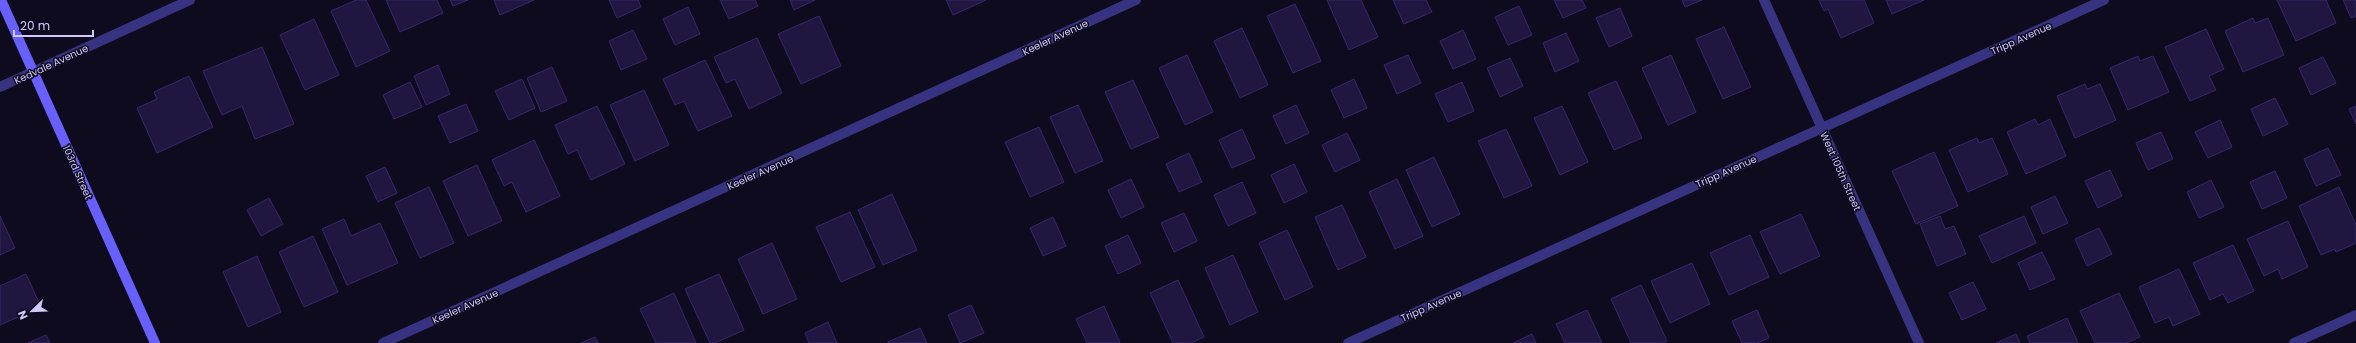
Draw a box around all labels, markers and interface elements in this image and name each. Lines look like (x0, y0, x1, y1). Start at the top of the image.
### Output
scale bar (14, 12, 93, 38)
street label: Keeler Avenue (1020, 16, 1091, 59)
text: 20 m (20, 17, 50, 34)
street label: Tripp Avenue (1988, 18, 2054, 59)
street label: Kedvale Avenue (12, 41, 91, 88)
street label: West 105th Street (1816, 129, 1865, 214)
street label: 103rd Street (59, 143, 96, 202)
street label: Keeler Avenue (725, 151, 796, 194)
street label: Tripp Avenue (1693, 151, 1759, 192)
street label: Keeler Avenue (430, 285, 501, 328)
street label: Tripp Avenue (1398, 285, 1464, 326)
north arrow (12, 291, 52, 331)
text: N (14, 308, 32, 322)

